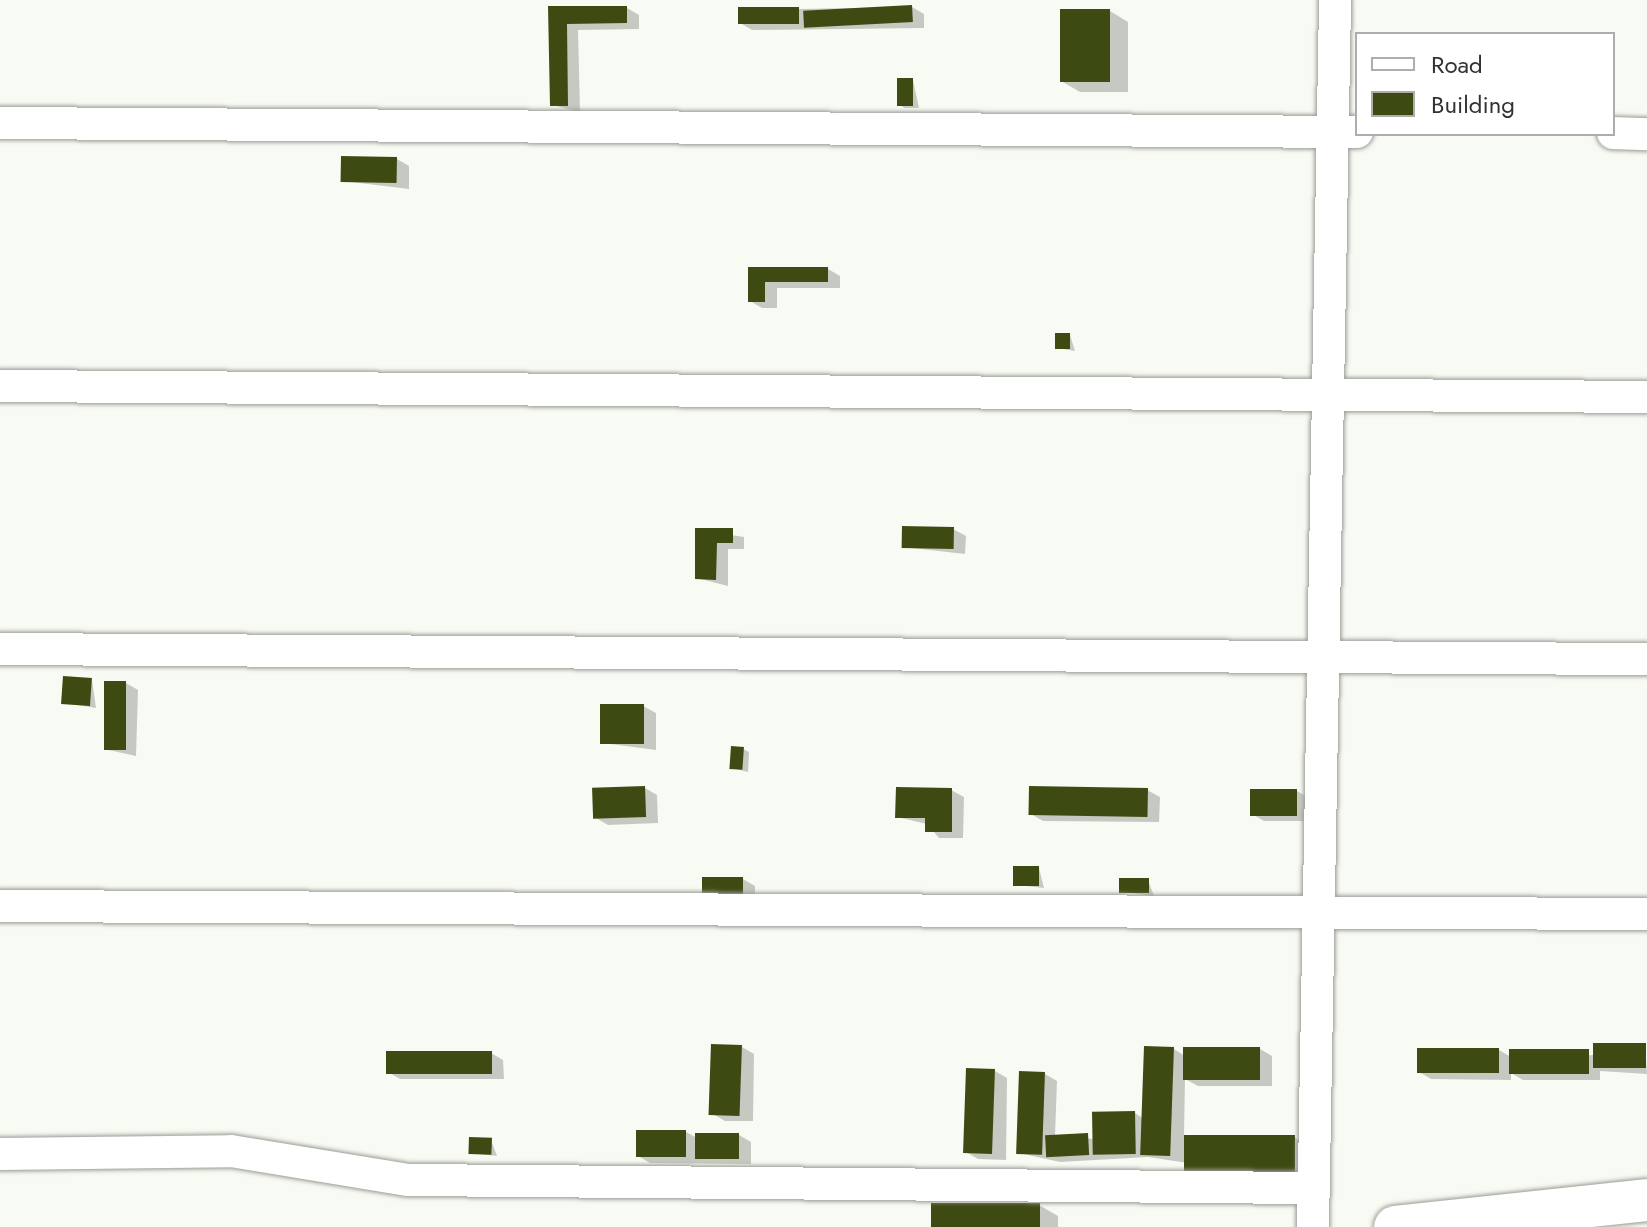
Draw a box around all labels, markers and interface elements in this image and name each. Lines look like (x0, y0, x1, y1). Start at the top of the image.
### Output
legend (1355, 32, 1615, 136)
text: Road (1431, 47, 1483, 82)
text: Building (1431, 87, 1515, 122)

